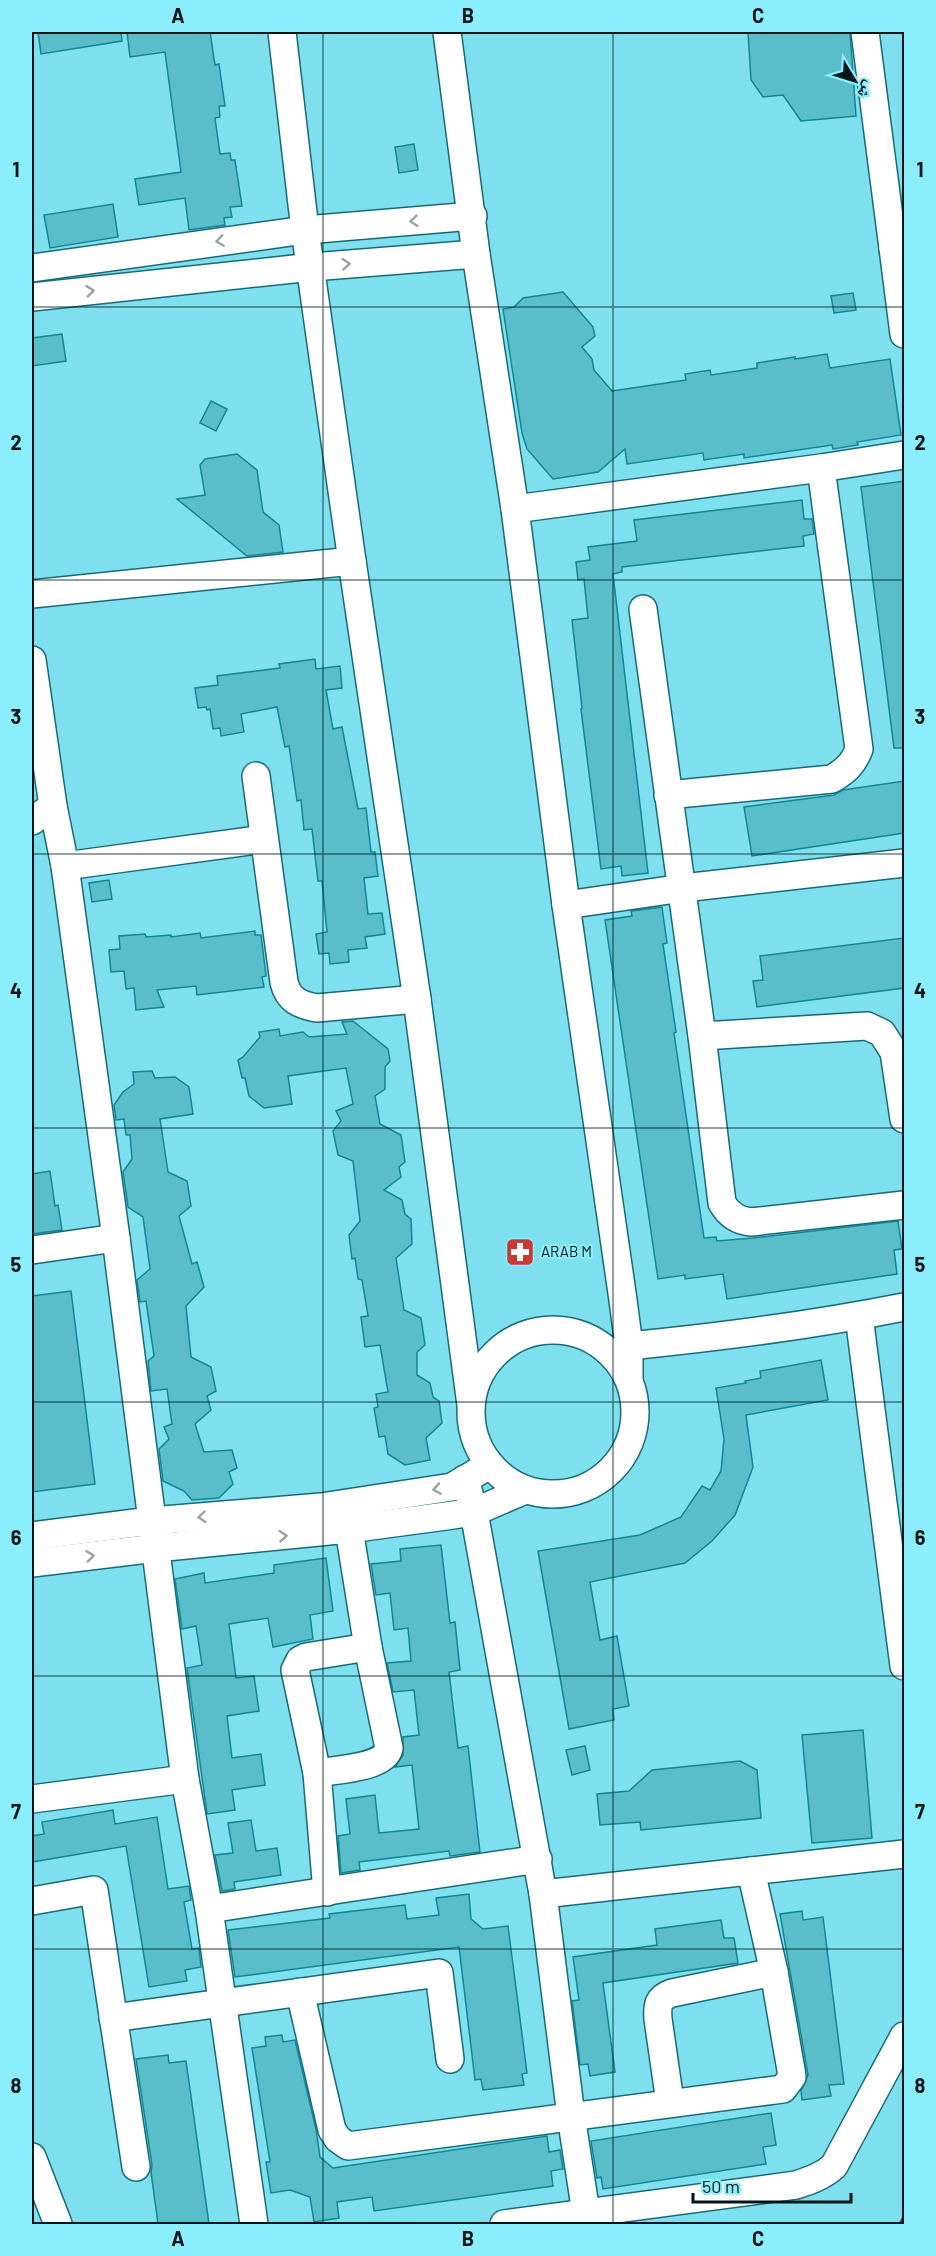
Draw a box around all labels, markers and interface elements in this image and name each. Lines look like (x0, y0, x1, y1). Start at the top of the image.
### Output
text: A (171, 3, 185, 27)
text: B (462, 3, 474, 27)
text: C (752, 3, 764, 27)
north arrow (825, 51, 885, 111)
text: ش (854, 77, 880, 103)
text: 1 (12, 157, 20, 181)
text: 1 (916, 157, 924, 181)
one-way arrow (410, 214, 419, 227)
one-way arrow (216, 235, 225, 247)
one-way arrow (342, 258, 351, 271)
one-way arrow (85, 285, 94, 297)
text: 2 (10, 430, 22, 454)
text: 2 (914, 430, 926, 454)
text: 3 (11, 704, 21, 728)
text: 3 (915, 704, 925, 728)
text: 4 (10, 978, 22, 1002)
text: 4 (914, 978, 926, 1002)
pharmacy icon: ARAB M (504, 1236, 536, 1268)
place label: ARAB M (541, 1242, 592, 1260)
text: 5 (11, 1252, 22, 1276)
text: 5 (915, 1252, 926, 1276)
one-way arrow (432, 1482, 442, 1495)
one-way arrow (197, 1510, 206, 1523)
text: 6 (11, 1525, 22, 1549)
text: 6 (915, 1525, 926, 1549)
one-way arrow (279, 1530, 288, 1543)
one-way arrow (85, 1550, 94, 1562)
text: 7 (11, 1799, 21, 1823)
text: 7 (915, 1799, 925, 1823)
text: 8 (11, 2073, 22, 2097)
text: 8 (915, 2073, 926, 2097)
scale bar (693, 2166, 850, 2204)
text: 50 m (702, 2175, 740, 2197)
text: A (171, 2226, 185, 2250)
text: B (462, 2226, 474, 2250)
text: C (752, 2226, 764, 2250)

